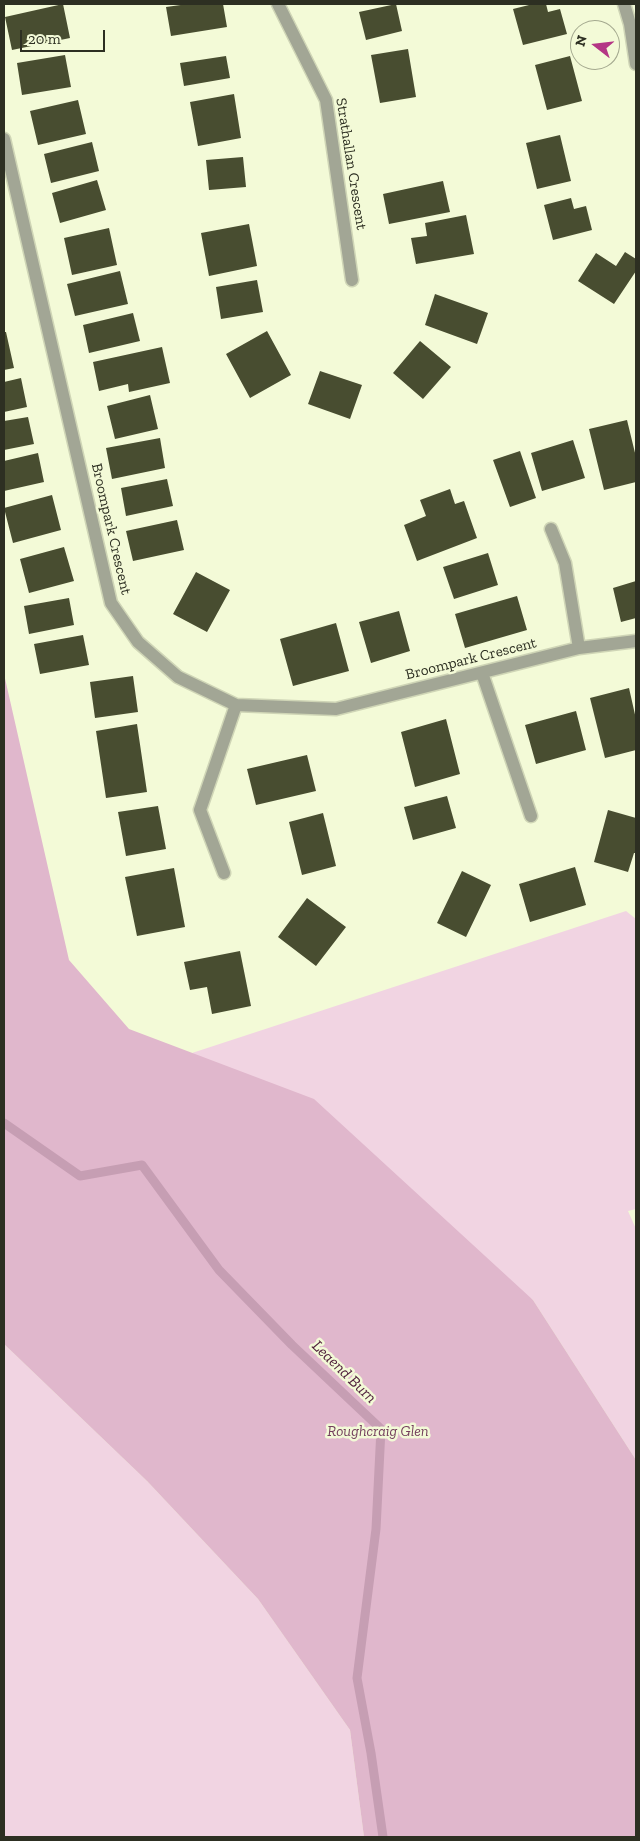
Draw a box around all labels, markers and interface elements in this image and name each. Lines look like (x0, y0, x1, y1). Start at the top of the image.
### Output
scale bar (22, 20, 108, 52)
north arrow (570, 20, 620, 70)
text: 20 m (28, 30, 61, 48)
text: N (571, 34, 591, 48)
street label: Strathallan Crescent (332, 97, 370, 231)
street label: Broompark Crescent (87, 462, 135, 596)
street label: Broompark Crescent (404, 634, 538, 684)
water label: Leaend Burn (308, 1337, 380, 1407)
park label: Roughcraig Glen (327, 1423, 429, 1441)

